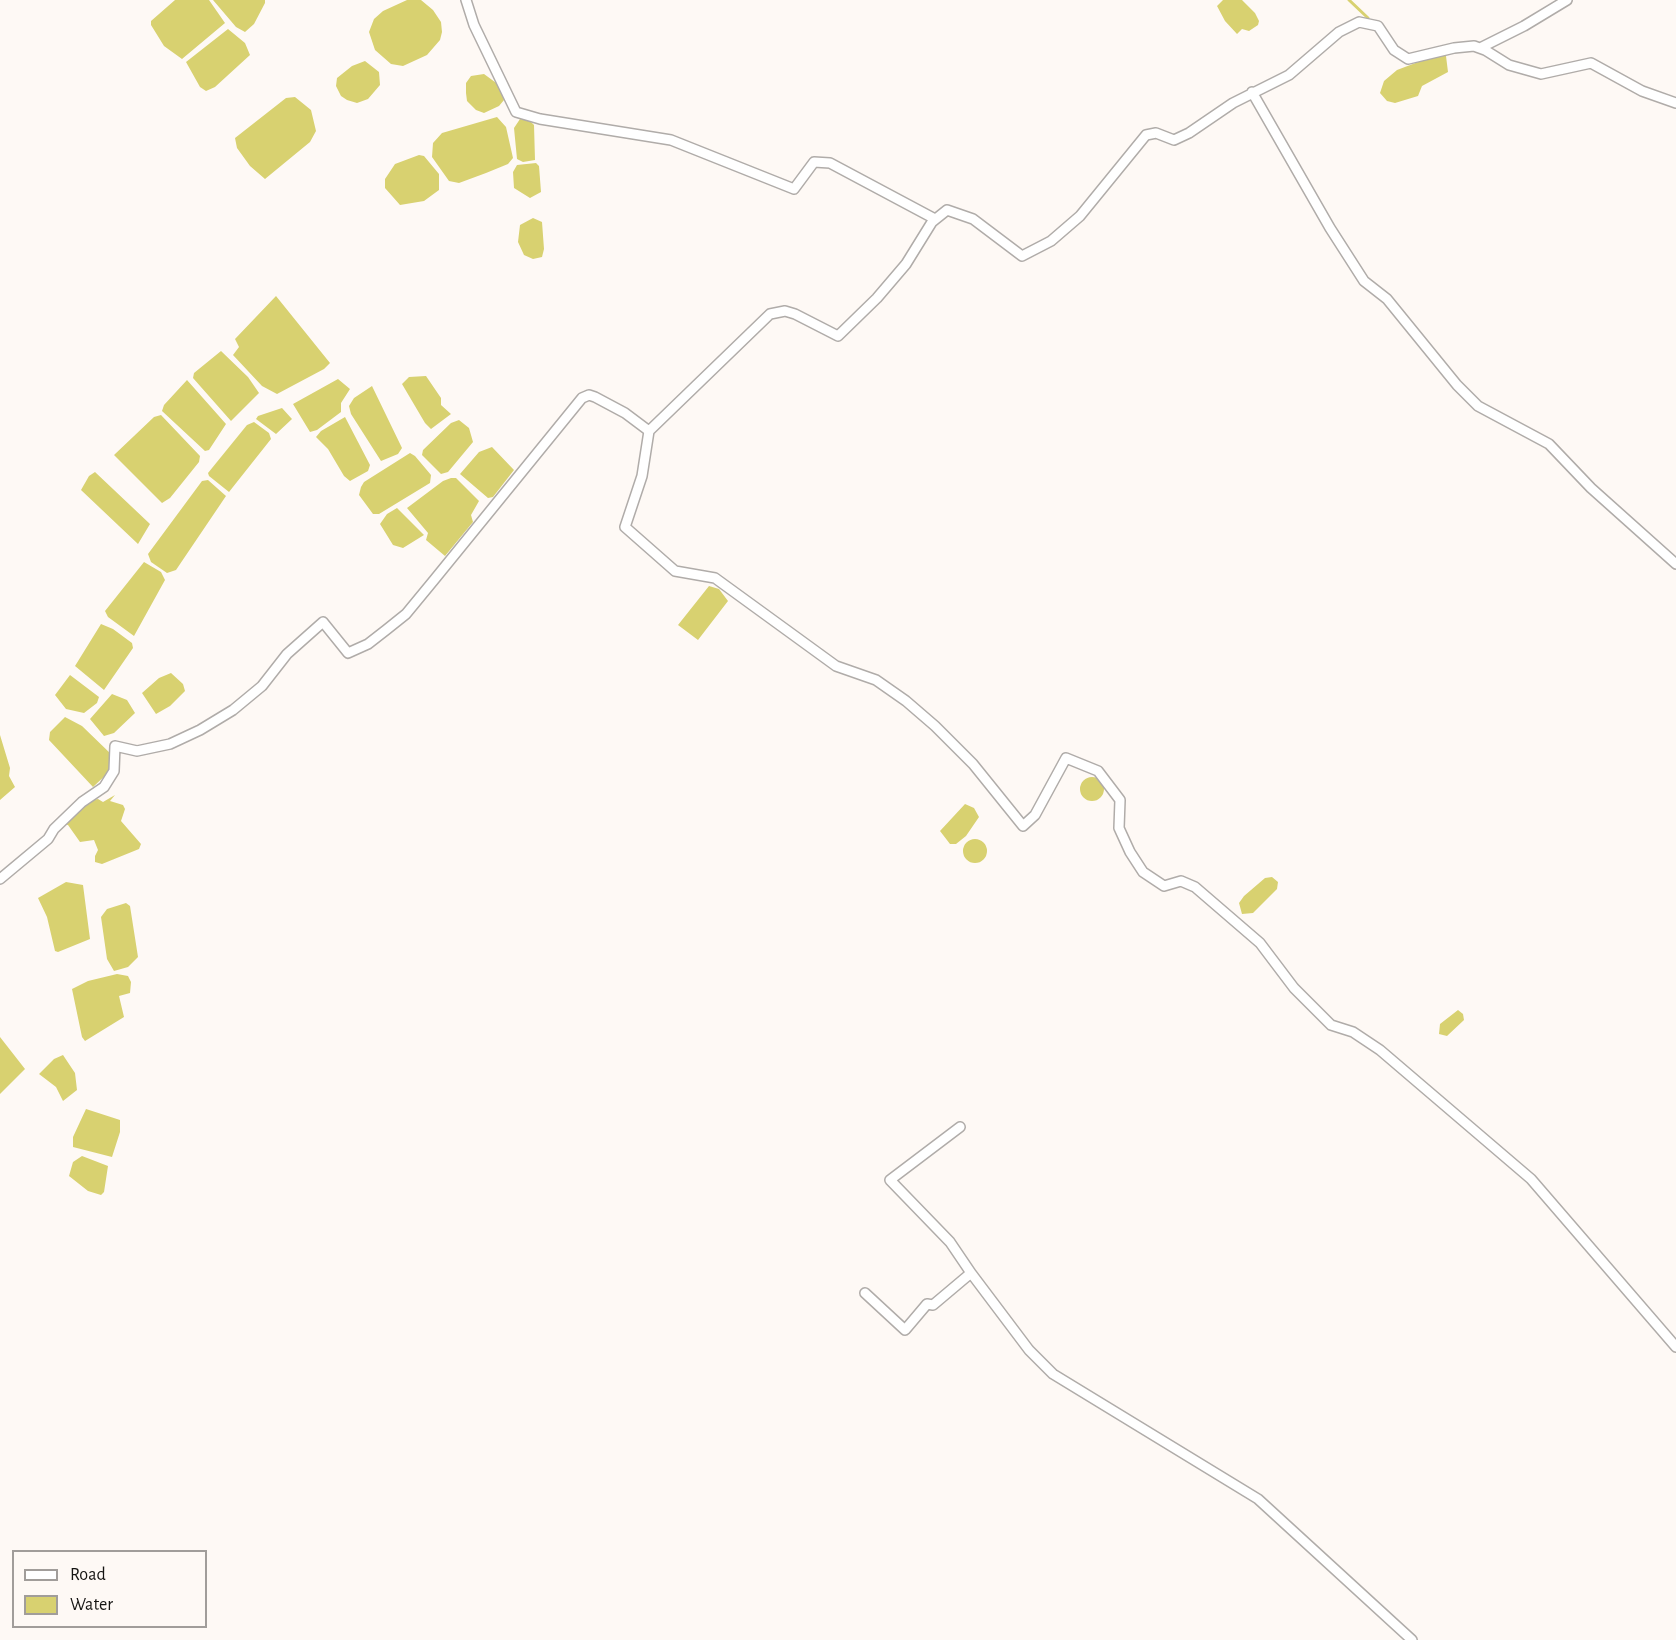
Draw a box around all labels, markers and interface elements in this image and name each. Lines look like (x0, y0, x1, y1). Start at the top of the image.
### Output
legend (12, 1550, 207, 1628)
text: Road (70, 1566, 106, 1584)
text: Water (70, 1596, 113, 1614)

